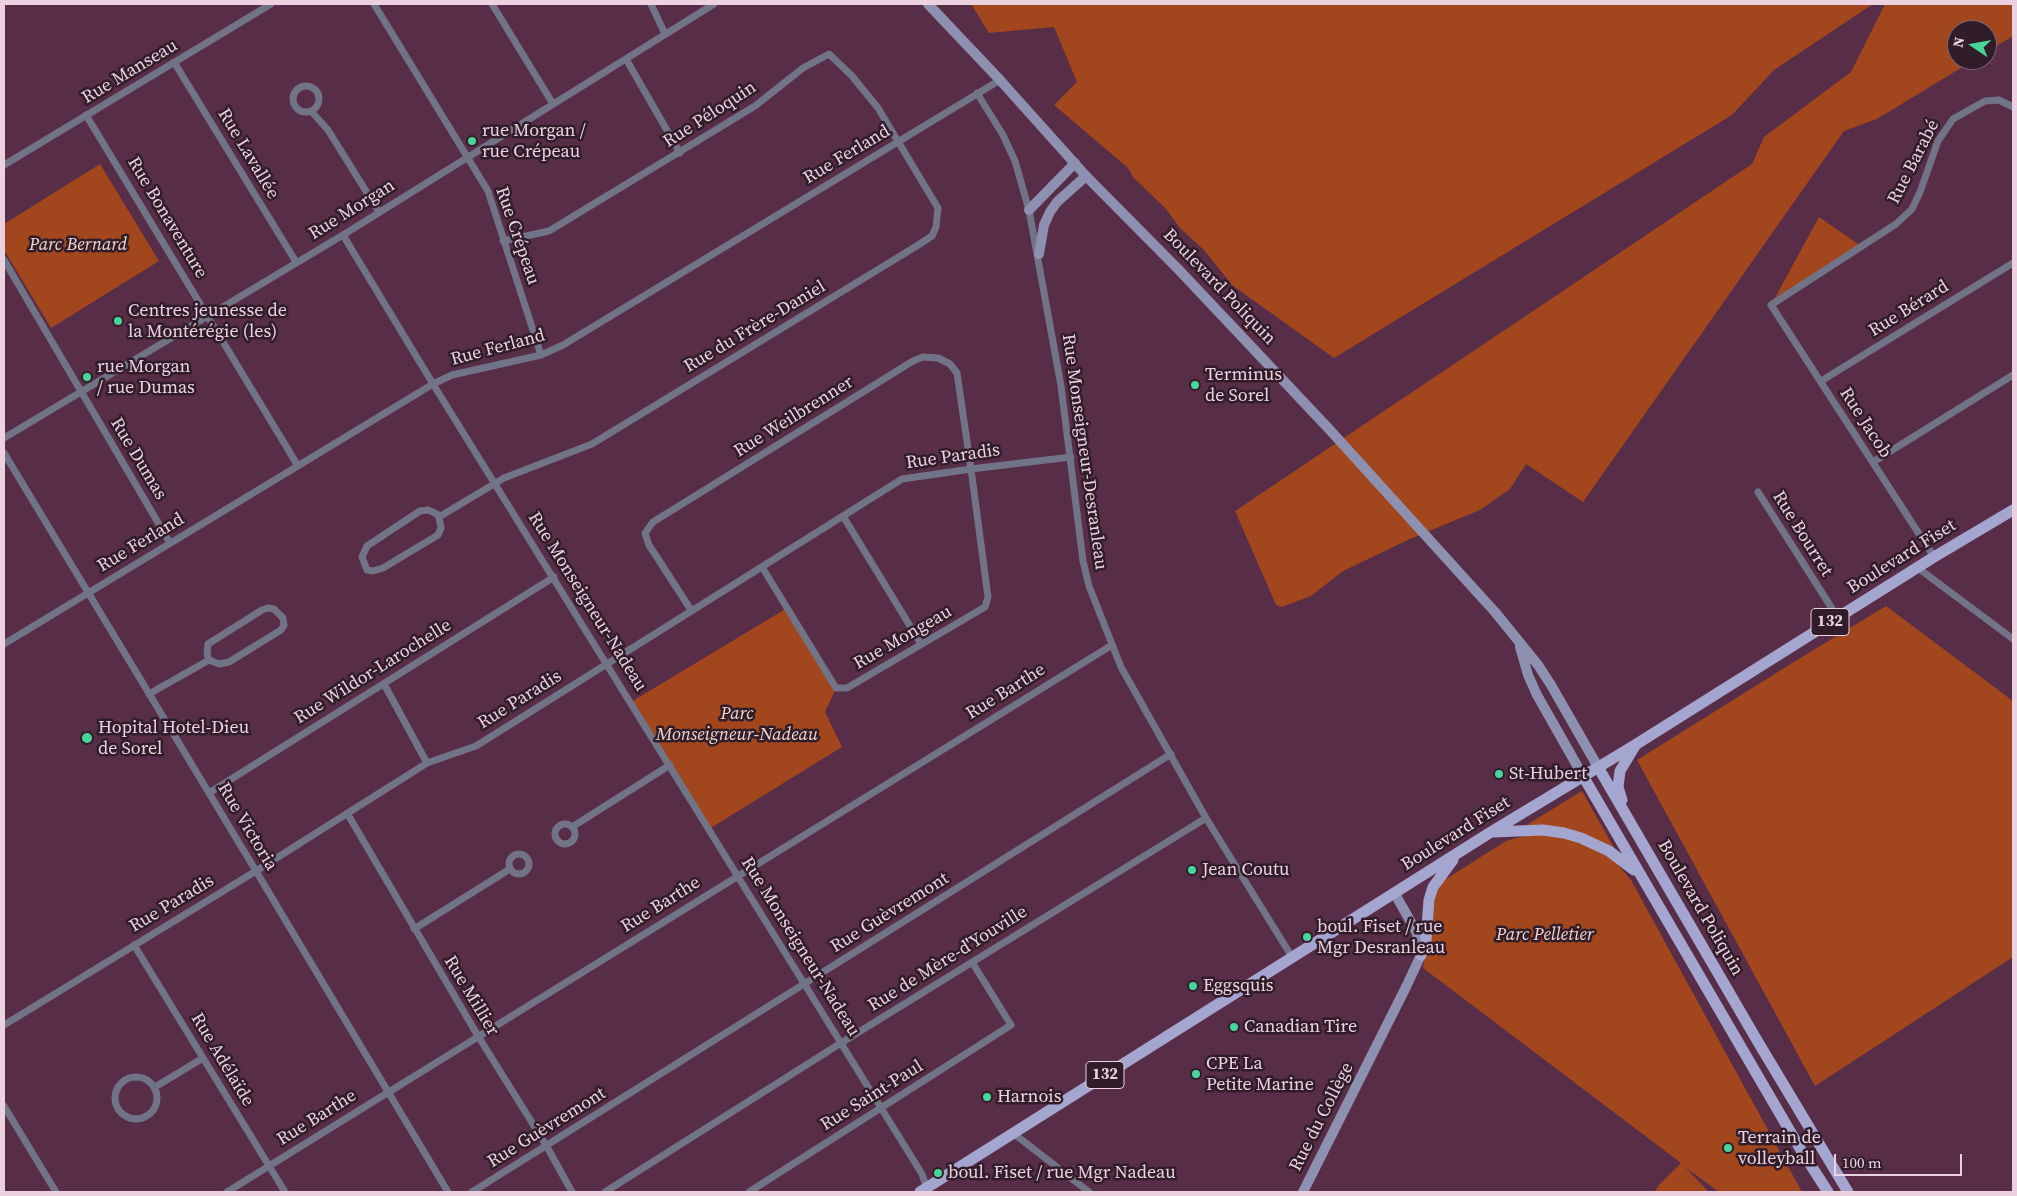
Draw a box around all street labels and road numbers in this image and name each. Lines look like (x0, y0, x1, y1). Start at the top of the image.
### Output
street label: Rue Manseau (78, 35, 182, 109)
street label: Rue Péloquin (659, 77, 761, 153)
street label: Rue Lavallée (213, 105, 283, 203)
street label: Rue Barabé (1884, 116, 1944, 208)
street label: Rue Ferland (800, 121, 894, 189)
street label: Rue Bonaventure (122, 153, 212, 283)
street label: Rue Morgan (305, 175, 399, 245)
street label: Rue Crépeau (490, 184, 544, 288)
street label: Boulevard Poliquin (1158, 224, 1280, 350)
street label: Rue du Frère-Daniel (680, 276, 830, 378)
street label: Rue Bérard (1865, 276, 1953, 342)
street label: Rue Ferland (448, 325, 548, 371)
street label: Rue Monseigneur-Desranleau (1057, 333, 1111, 571)
street label: Rue Weilbrenner (730, 372, 858, 462)
street label: Rue Jacob (1834, 384, 1896, 462)
street label: Rue Dumas (105, 414, 171, 504)
street label: Rue Paradis (905, 440, 1001, 474)
street label: Rue Bourret (1767, 487, 1837, 581)
street label: Rue Monseigneur-Nadeau (523, 508, 651, 696)
street label: Rue Ferland (94, 509, 188, 577)
street label: Boulevard Fiset (1844, 515, 1960, 599)
street label: Rue Mongeau (850, 601, 956, 675)
road number: 132 (1811, 608, 1849, 636)
street label: Rue Wildor-Larochelle (290, 615, 456, 729)
street label: Rue Barthe (962, 659, 1050, 725)
street label: Rue Paradis (474, 666, 566, 734)
street label: Rue Victoria (212, 779, 282, 875)
street label: Boulevard Fiset (1398, 792, 1514, 876)
street label: Boulevard Poliquin (1652, 836, 1748, 980)
street label: Rue Monseigneur-Nadeau (736, 853, 864, 1041)
street label: Rue Guèvremont (827, 868, 953, 958)
street label: Rue Paradis (126, 870, 218, 938)
street label: Rue Barthe (617, 872, 705, 938)
street label: Rue de Mère-d'Youville (864, 901, 1032, 1017)
street label: Rue Millier (439, 952, 503, 1040)
street label: Rue Adélaïde (186, 1009, 258, 1111)
street label: Rue Saint-Paul (817, 1056, 927, 1136)
street label: Rue du Collège (1285, 1059, 1359, 1175)
road number: 132 (1086, 1062, 1124, 1088)
street label: Rue Guèvremont (484, 1083, 610, 1173)
street label: Rue Barthe (273, 1085, 361, 1151)

